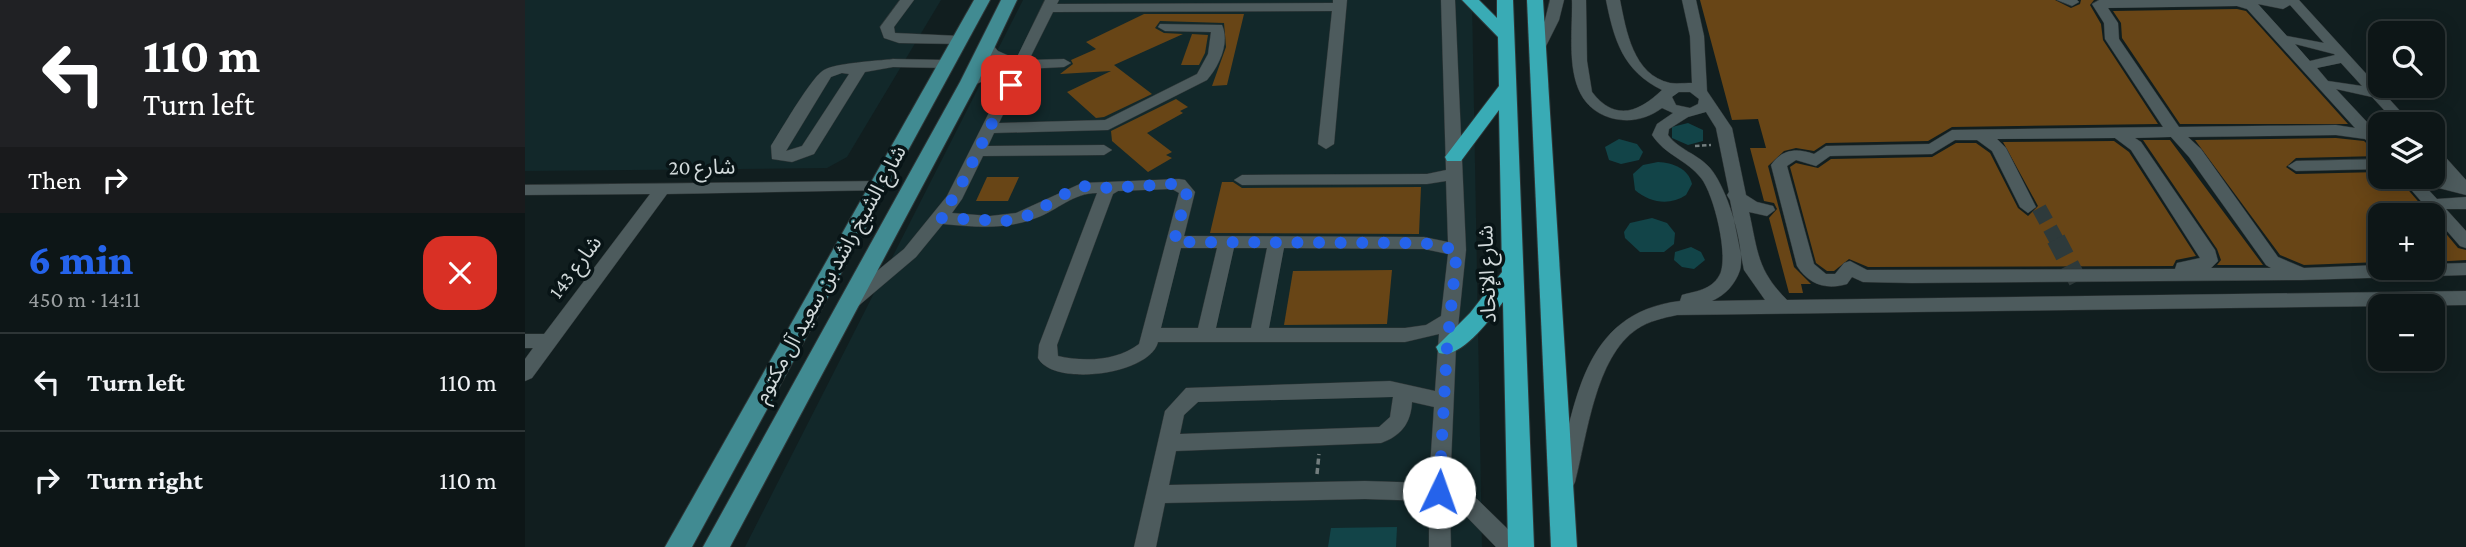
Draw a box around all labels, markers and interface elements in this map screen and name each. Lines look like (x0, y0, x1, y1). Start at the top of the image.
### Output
map controls (2368, 21, 2445, 371)
button: search (2368, 21, 2445, 98)
icon: left (28, 28, 119, 119)
text: 110 m (143, 28, 260, 83)
pin (981, 55, 1041, 115)
icon: arrive (992, 66, 1030, 104)
text: Turn left (143, 86, 254, 122)
button: layers (2368, 112, 2445, 189)
street label: شارع الشيخ راشد بن سعيد آل مكتوم (749, 141, 914, 409)
street label: شارع 20 (668, 154, 736, 183)
icon: right (96, 161, 134, 199)
text: Then (28, 166, 82, 195)
button: + (2368, 203, 2445, 280)
street label: شارع الإتحاد (1473, 225, 1504, 323)
street label: شارع 143 (544, 231, 609, 305)
text: 6 min (28, 236, 133, 283)
button: close (423, 236, 497, 310)
text: 450 m · 14:11 (28, 286, 140, 312)
button: − (2368, 294, 2445, 371)
icon: left (28, 363, 66, 401)
text: Turn left (87, 368, 185, 397)
text: 110 m (439, 368, 497, 397)
position arrow (1402, 455, 1476, 529)
icon: right (28, 461, 66, 499)
text: Turn right (87, 466, 203, 495)
text: 110 m (439, 466, 497, 495)

